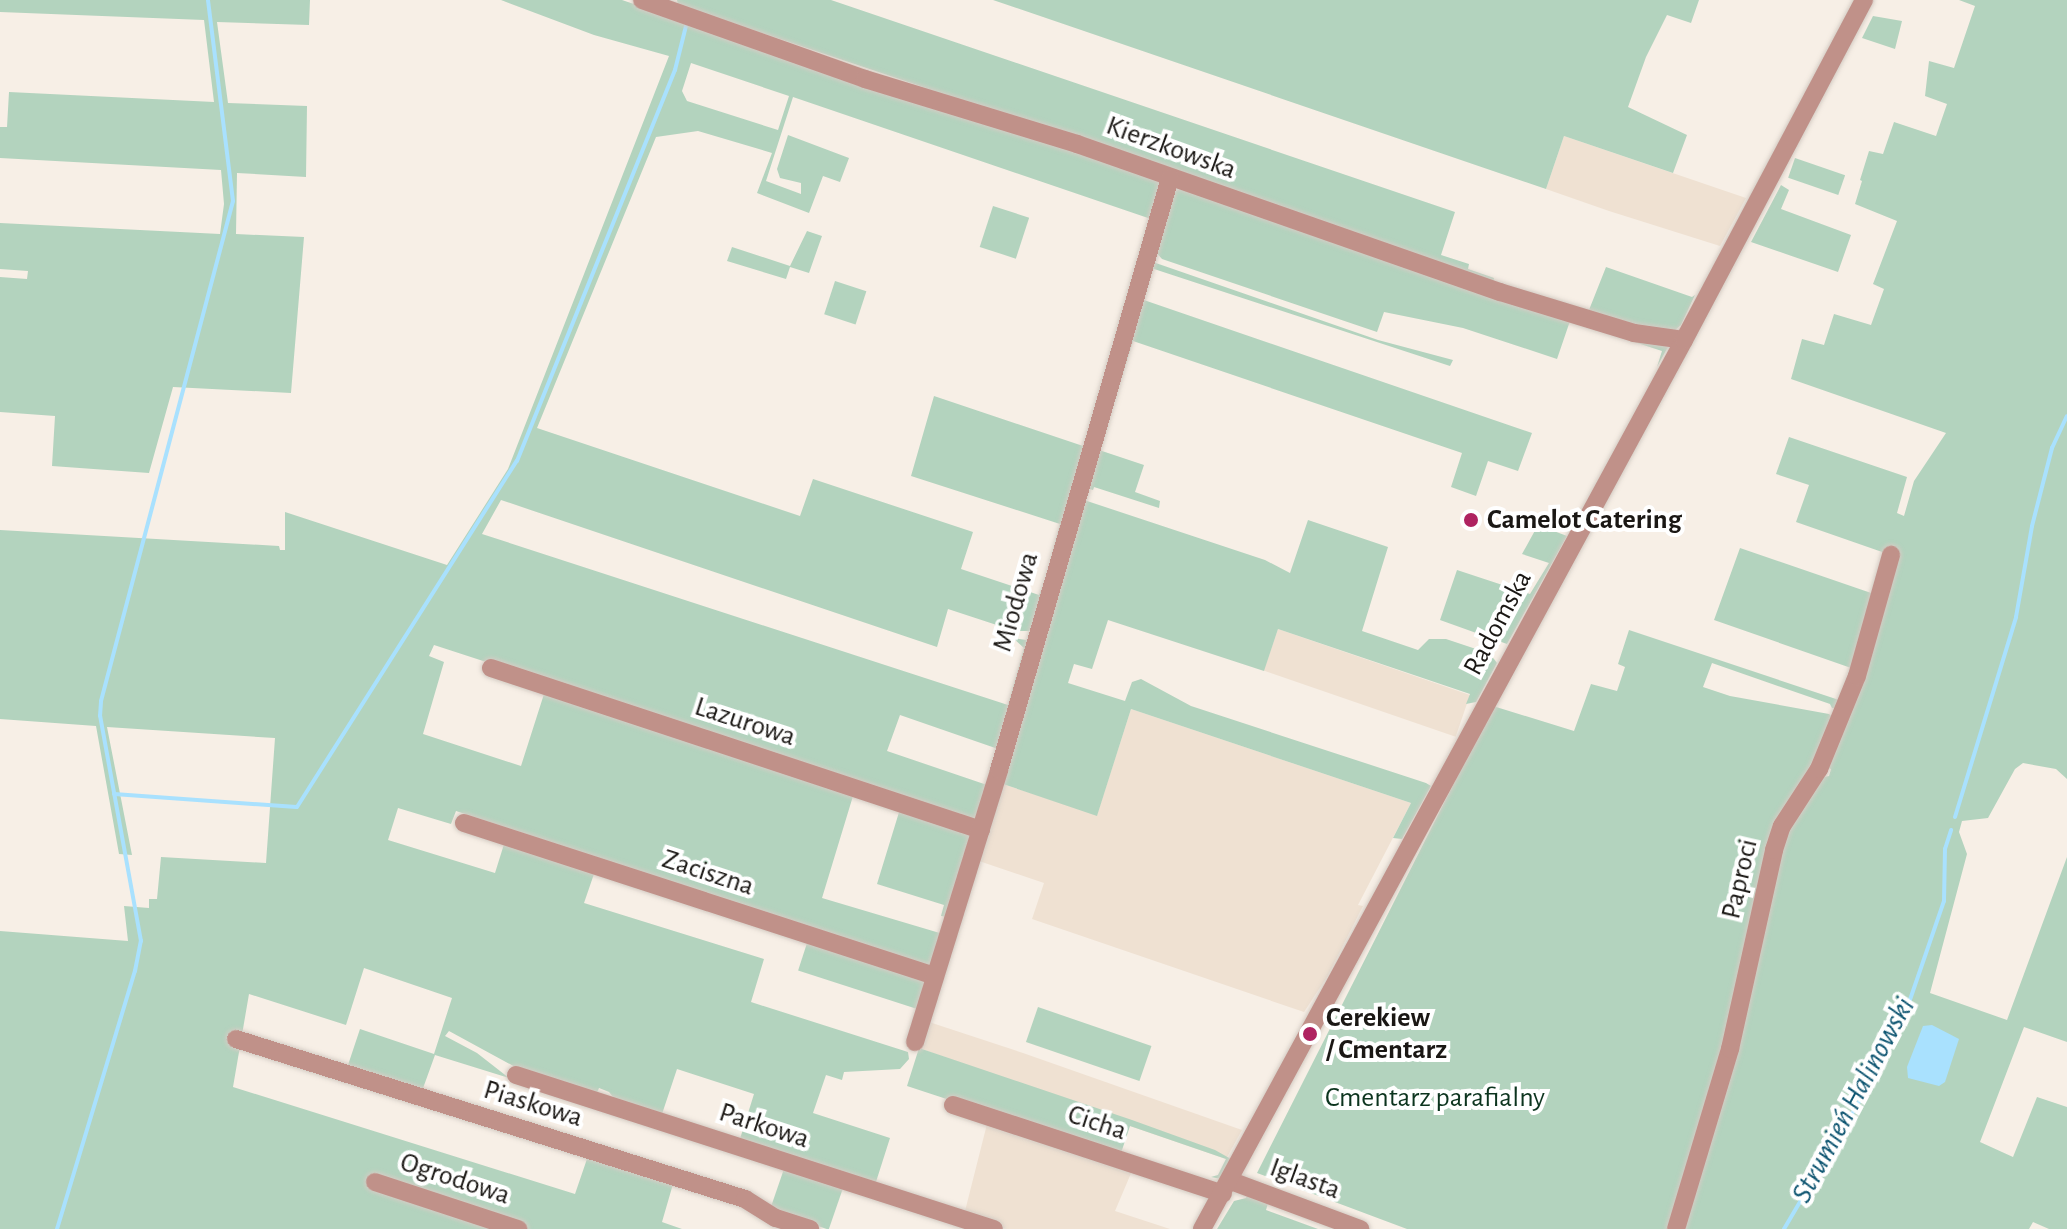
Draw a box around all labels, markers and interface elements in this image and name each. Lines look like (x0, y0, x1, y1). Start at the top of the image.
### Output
street label: Kierzkowska (1102, 109, 1240, 187)
place label: Camelot Catering (1487, 503, 1682, 537)
marker: Camelot Catering (1462, 511, 1480, 529)
street label: Miodowa (986, 548, 1046, 656)
street label: Radomska (1456, 565, 1540, 681)
street label: Lazurowa (690, 690, 800, 754)
street label: Paproci (1715, 836, 1765, 922)
street label: Zaciszna (658, 842, 758, 904)
water label: Strumień Halinowski (1784, 991, 1922, 1209)
place label: Cerekiew / Cmentarz (1326, 1001, 1447, 1067)
marker: Cerekiew / Cmentarz (1301, 1025, 1319, 1043)
street label: Piaskowa (479, 1073, 587, 1135)
park label: Cmentarz parafialny (1325, 1081, 1545, 1115)
street label: Parkowa (715, 1096, 813, 1156)
street label: Cicha (1063, 1098, 1131, 1148)
street label: Ogrodowa (396, 1146, 514, 1212)
street label: Iglasta (1265, 1151, 1345, 1207)

